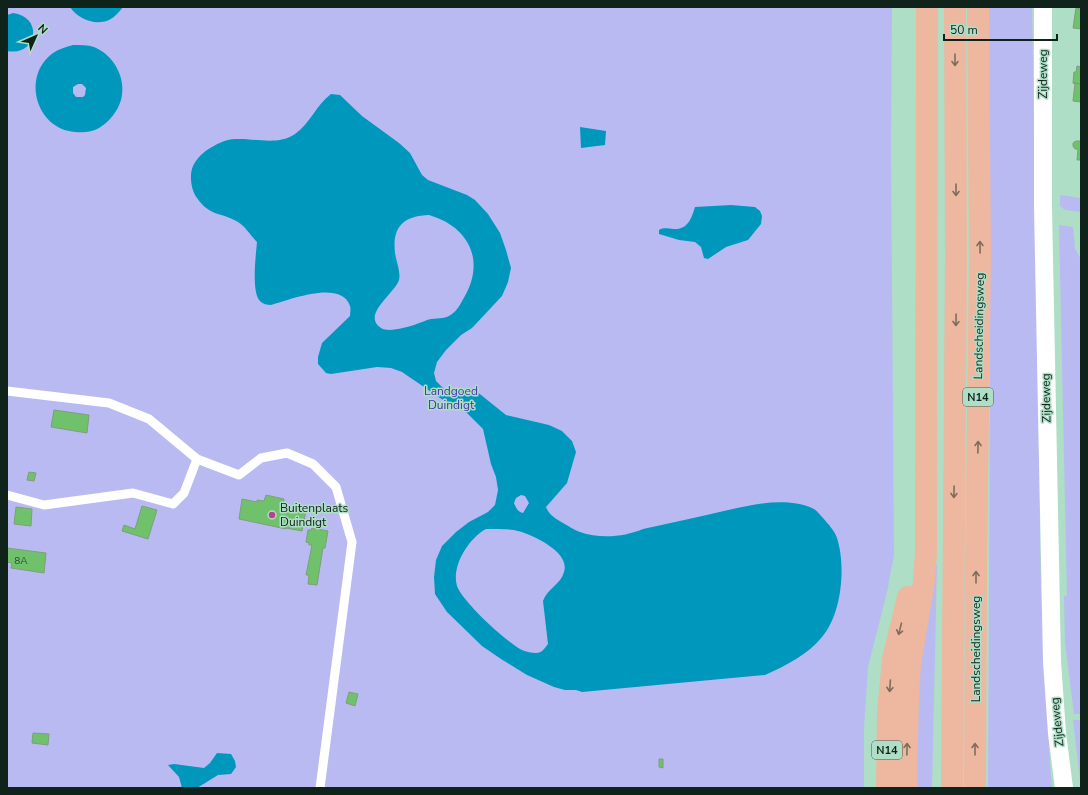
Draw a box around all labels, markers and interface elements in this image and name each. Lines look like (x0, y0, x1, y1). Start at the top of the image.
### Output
north arrow (16, 16, 56, 56)
scale bar (944, 16, 1057, 42)
text: N (35, 21, 51, 37)
text: 50 m (950, 22, 978, 38)
street label: Zijdeweg (1035, 49, 1051, 99)
one-way arrow (951, 53, 959, 66)
one-way arrow (952, 183, 960, 196)
one-way arrow (976, 241, 984, 254)
street label: Landscheidingsweg (970, 273, 988, 379)
one-way arrow (952, 313, 960, 326)
street label: Zijdeweg (1038, 373, 1054, 423)
park label: Landgoed Duindigt (424, 383, 478, 413)
road number: N14 (963, 388, 993, 406)
one-way arrow (974, 441, 981, 454)
one-way arrow (950, 485, 958, 498)
place label: Buitenplaats Duindigt (280, 500, 348, 530)
marker: Buitenplaats Duindigt (267, 510, 277, 520)
house number: 8A (14, 554, 28, 568)
one-way arrow (972, 571, 980, 584)
street label: Landscheidingsweg (968, 596, 984, 702)
one-way arrow (896, 622, 904, 635)
one-way arrow (886, 679, 894, 692)
street label: Zijdeweg (1046, 697, 1068, 747)
road number: N14 (872, 741, 902, 759)
one-way arrow (903, 743, 911, 756)
one-way arrow (971, 743, 979, 756)

